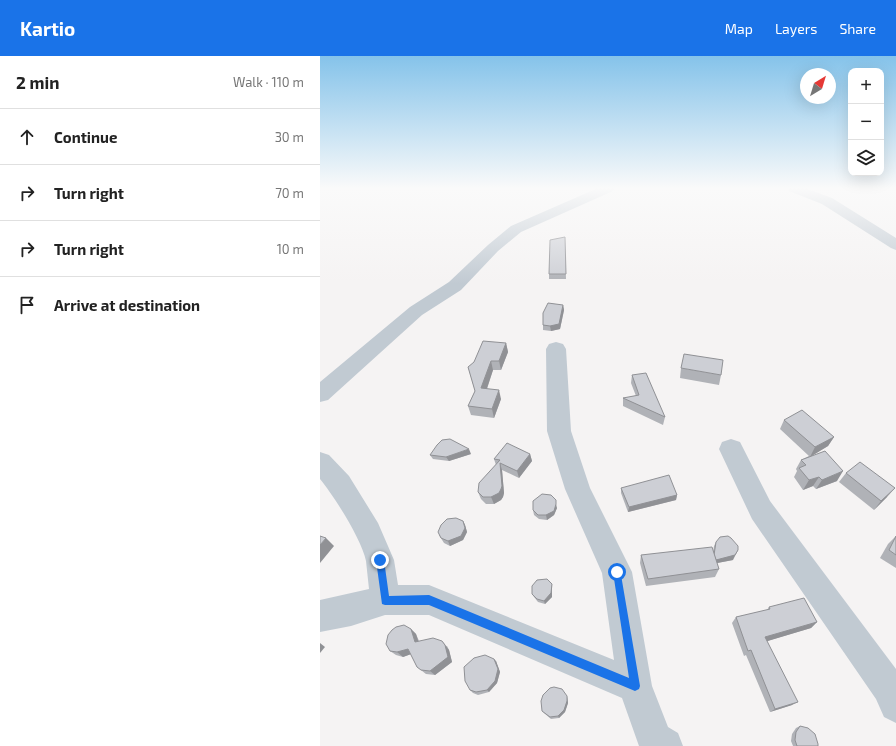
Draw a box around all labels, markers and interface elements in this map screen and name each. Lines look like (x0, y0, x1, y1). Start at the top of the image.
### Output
text: Kartio (20, 17, 75, 40)
text: Map (725, 20, 753, 37)
text: Layers (775, 20, 817, 37)
text: Share (839, 20, 876, 37)
north arrow (800, 68, 836, 104)
map controls (848, 68, 884, 176)
button: + (848, 68, 884, 104)
text: 2 min (16, 72, 59, 92)
text: Walk · 110 m (233, 74, 304, 90)
button: − (848, 104, 884, 140)
icon: ahead (16, 126, 38, 148)
text: Continue (54, 128, 117, 146)
text: 30 m (275, 129, 304, 145)
button: layers (848, 140, 884, 176)
icon: right (16, 182, 38, 204)
text: Turn right (54, 184, 124, 202)
text: 70 m (275, 185, 304, 201)
icon: right (16, 238, 38, 260)
text: Turn right (54, 240, 124, 258)
text: 10 m (277, 241, 304, 257)
icon: arrive (16, 294, 38, 316)
text: Arrive at destination (54, 296, 200, 314)
route end (371, 551, 389, 569)
route start (608, 563, 626, 581)

